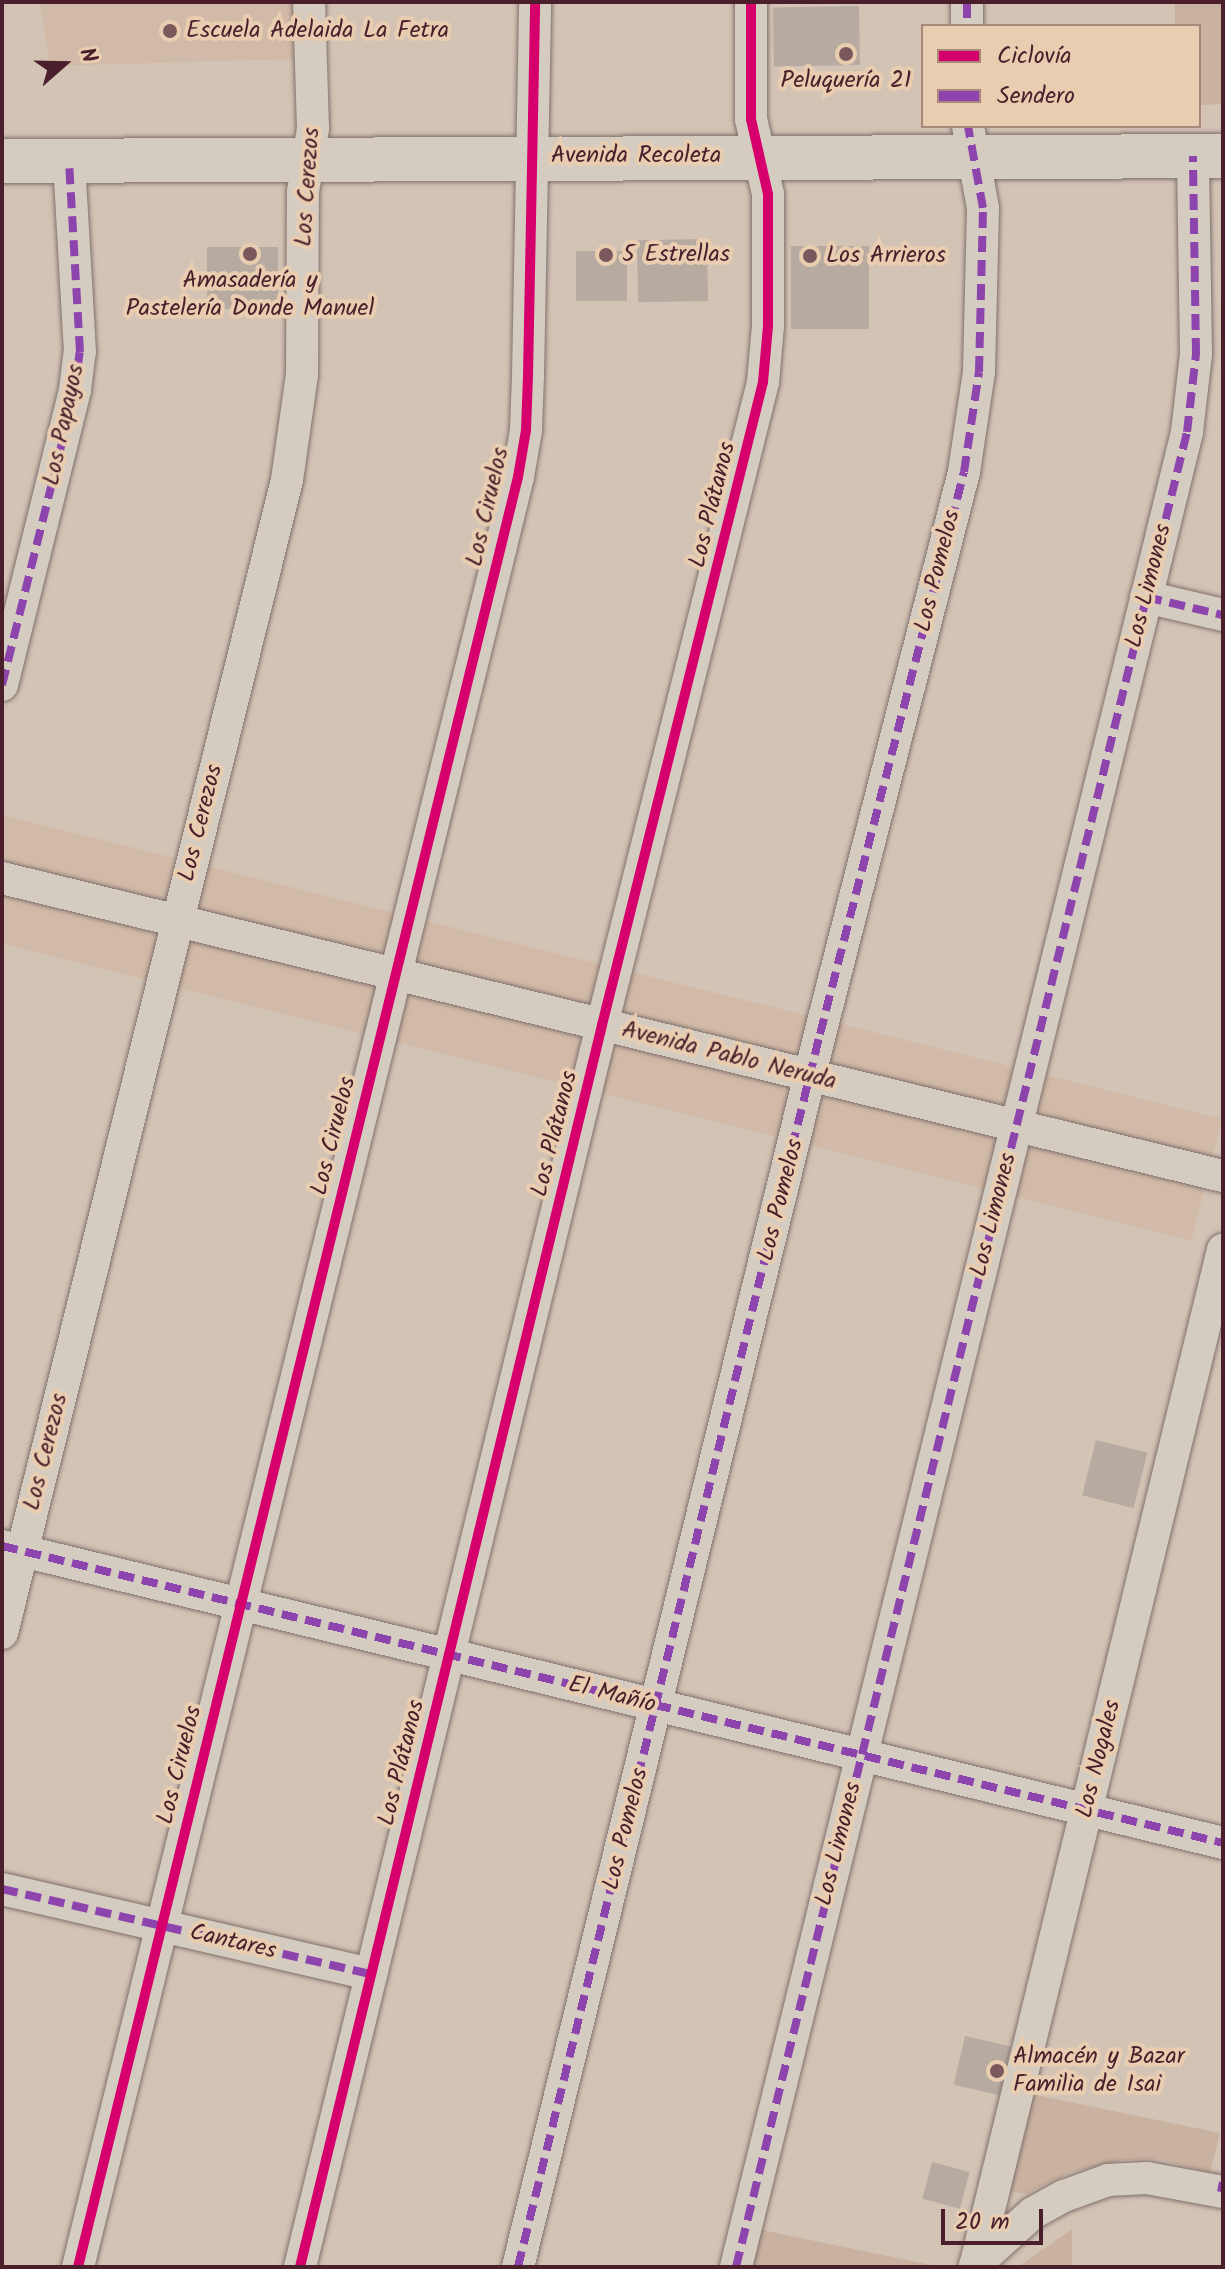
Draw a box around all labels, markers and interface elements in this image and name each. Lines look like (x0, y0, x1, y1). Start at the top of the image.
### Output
place label: Escuela Adelaida La Fetra (186, 17, 449, 45)
marker: Escuela Adelaida La Fetra (161, 22, 179, 40)
north arrow (24, 24, 104, 104)
legend (921, 24, 1201, 128)
text: Ciclovía (997, 37, 1072, 76)
text: N (68, 43, 106, 68)
marker: Peluquería 21 (837, 45, 855, 63)
place label: Peluquería 21 (781, 67, 911, 95)
text: Sendero (997, 77, 1075, 116)
street label: Los Cerezos (289, 126, 327, 248)
street label: Avenida Recoleta (551, 142, 721, 170)
place label: 5 Estrellas (622, 241, 730, 269)
place label: Los Arrieros (826, 242, 946, 270)
marker: Amasadería y Pastelería Donde Manuel (241, 245, 259, 263)
marker: 5 Estrellas (597, 246, 615, 264)
marker: Los Arrieros (801, 247, 819, 265)
place label: Amasadería y Pastelería Donde Manuel (126, 267, 374, 323)
street label: Los Papayos (37, 362, 91, 488)
street label: Los Plátanos (683, 439, 743, 571)
street label: Los Ciruelos (460, 445, 516, 569)
street label: Los Pomelos (909, 507, 967, 635)
street label: Los Limones (1120, 521, 1178, 651)
street label: Los Cerezos (173, 762, 229, 884)
street label: Avenida Pablo Neruda (619, 1015, 839, 1097)
street label: Los Plátanos (525, 1068, 585, 1200)
street label: Los Ciruelos (305, 1074, 363, 1198)
street label: Los Pomelos (752, 1136, 810, 1264)
street label: Los Limones (965, 1150, 1023, 1280)
street label: Los Cerezos (18, 1391, 74, 1513)
street label: El Mañío (565, 1670, 659, 1720)
street label: Los Plátanos (372, 1697, 432, 1829)
street label: Los Nogales (1070, 1697, 1128, 1821)
street label: Los Ciruelos (151, 1703, 209, 1827)
street label: Los Pomelos (597, 1765, 655, 1893)
street label: Los Limones (810, 1779, 868, 1909)
street label: Cantares (187, 1918, 279, 1966)
place label: Almacén y Bazar Familia de Isai (1013, 2043, 1185, 2099)
marker: Almacén y Bazar Familia de Isai (988, 2062, 1006, 2080)
scale bar (945, 2193, 1047, 2243)
text: 20 m (955, 2203, 1010, 2242)

